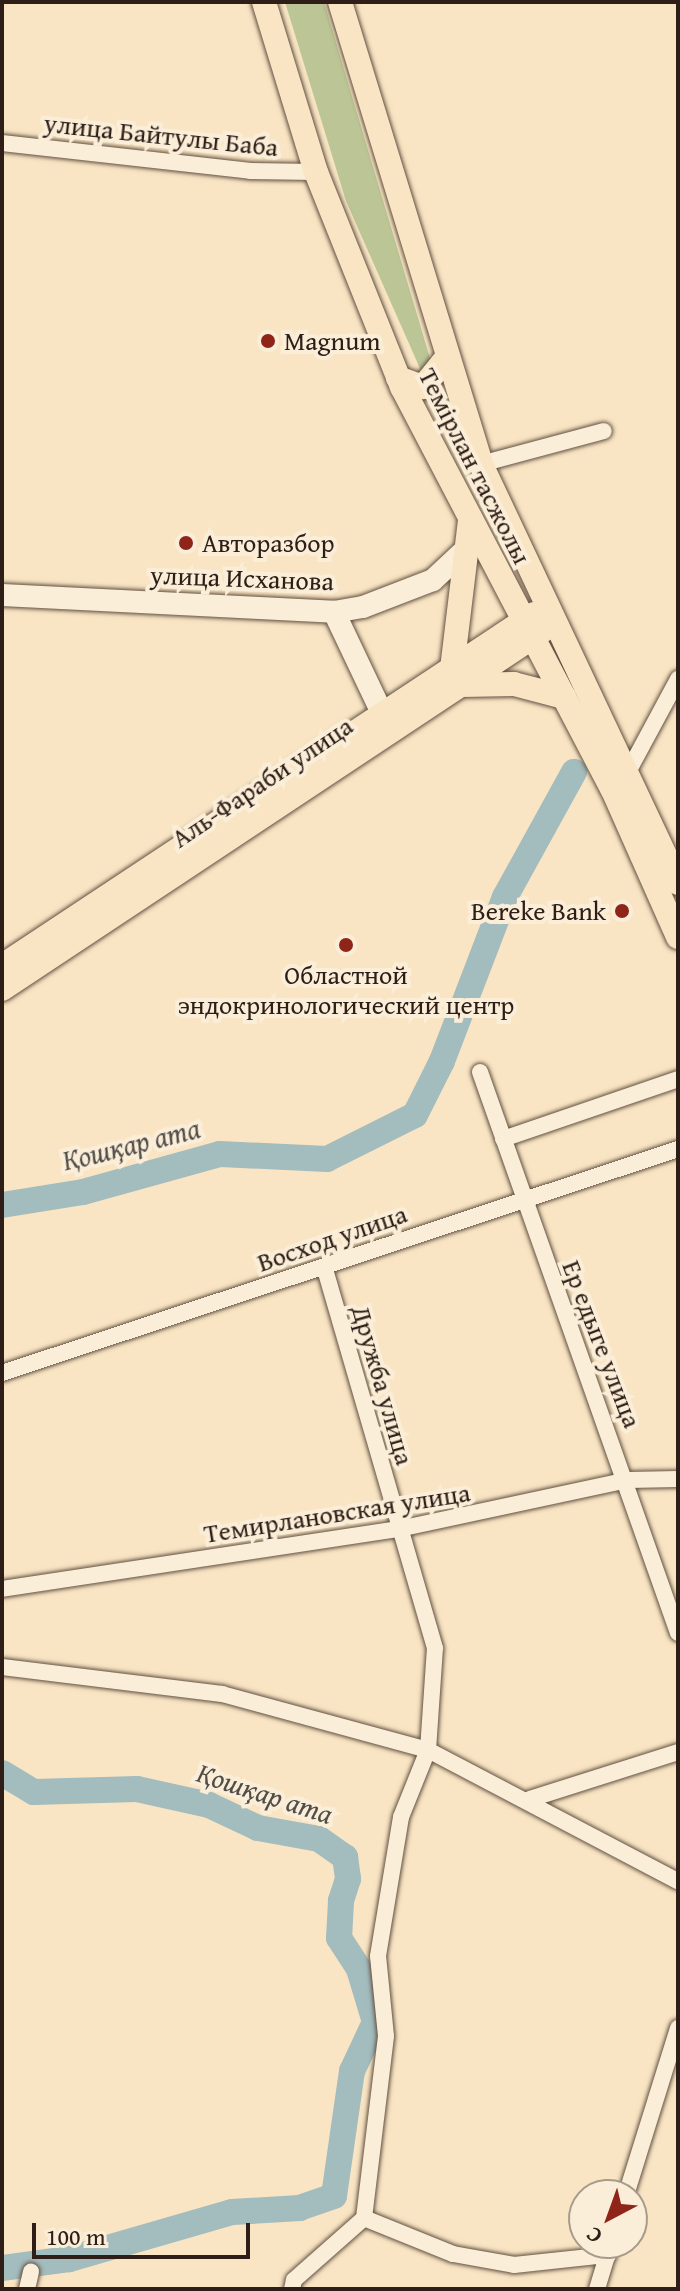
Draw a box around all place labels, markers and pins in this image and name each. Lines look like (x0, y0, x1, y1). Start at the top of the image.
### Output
place label: Magnum (284, 325, 380, 357)
marker: Magnum (259, 332, 277, 350)
place label: Авторазбор (202, 527, 335, 559)
marker: Авторазбор (177, 534, 195, 552)
place label: Bereke Bank (471, 895, 606, 927)
marker: Bereke Bank (613, 902, 631, 920)
marker: Областной эндокринологический центр (335, 934, 357, 956)
place label: Областной эндокринологический центр (178, 959, 514, 1020)

